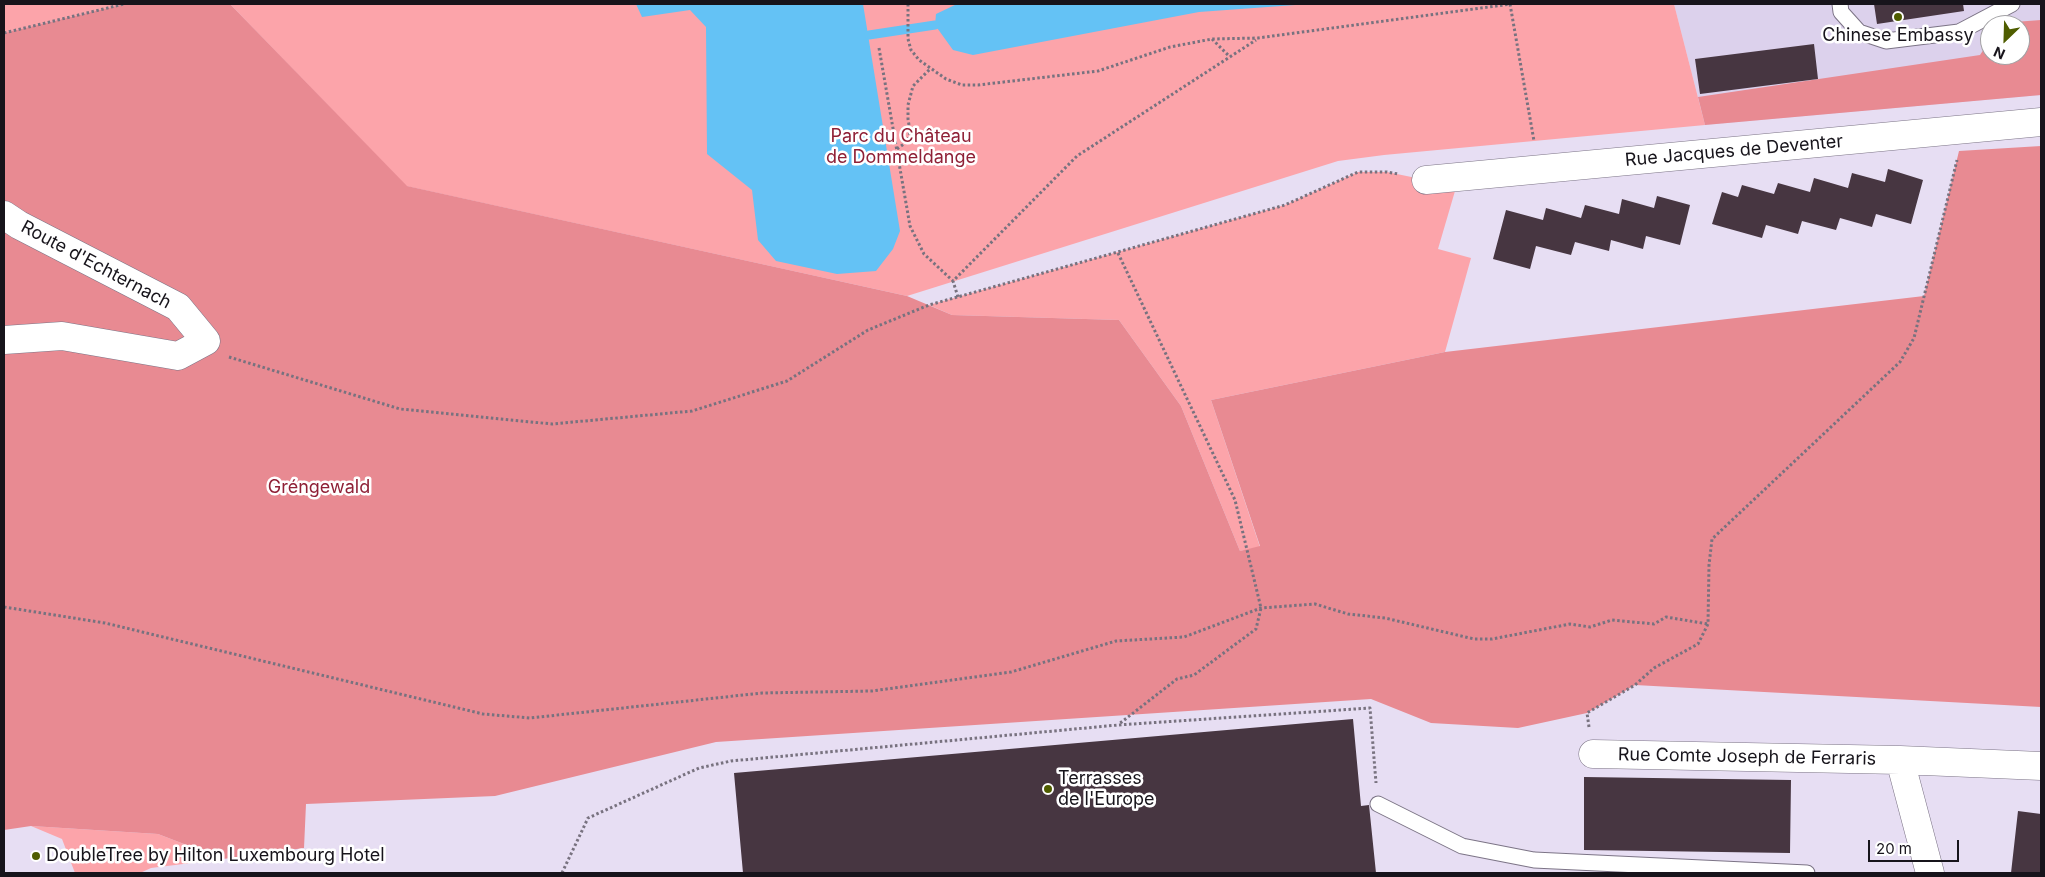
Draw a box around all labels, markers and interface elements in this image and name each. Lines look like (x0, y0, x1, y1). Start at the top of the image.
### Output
marker: Chinese Embassy (1892, 11, 1904, 23)
north arrow (1980, 15, 2030, 65)
place label: Chinese Embassy (1822, 25, 1974, 47)
text: N (1991, 43, 2007, 63)
park label: Parc du Château de Dommeldange (826, 126, 976, 168)
street label: Rue Jacques de Deventer (1624, 131, 1844, 171)
street label: Route d'Echternach (17, 216, 175, 314)
park label: Gréngewald (268, 477, 370, 499)
street label: Rue Comte Joseph de Ferraris (1618, 744, 1876, 770)
place label: Terrasses de l'Europe (1058, 768, 1155, 811)
marker: Terrasses de l'Europe (1042, 783, 1054, 795)
scale bar (1870, 830, 1961, 862)
text: 20 m (1876, 839, 1912, 858)
place label: DoubleTree by Hilton Luxembourg Hotel (46, 845, 385, 867)
marker: DoubleTree by Hilton Luxembourg Hotel (30, 850, 42, 862)

